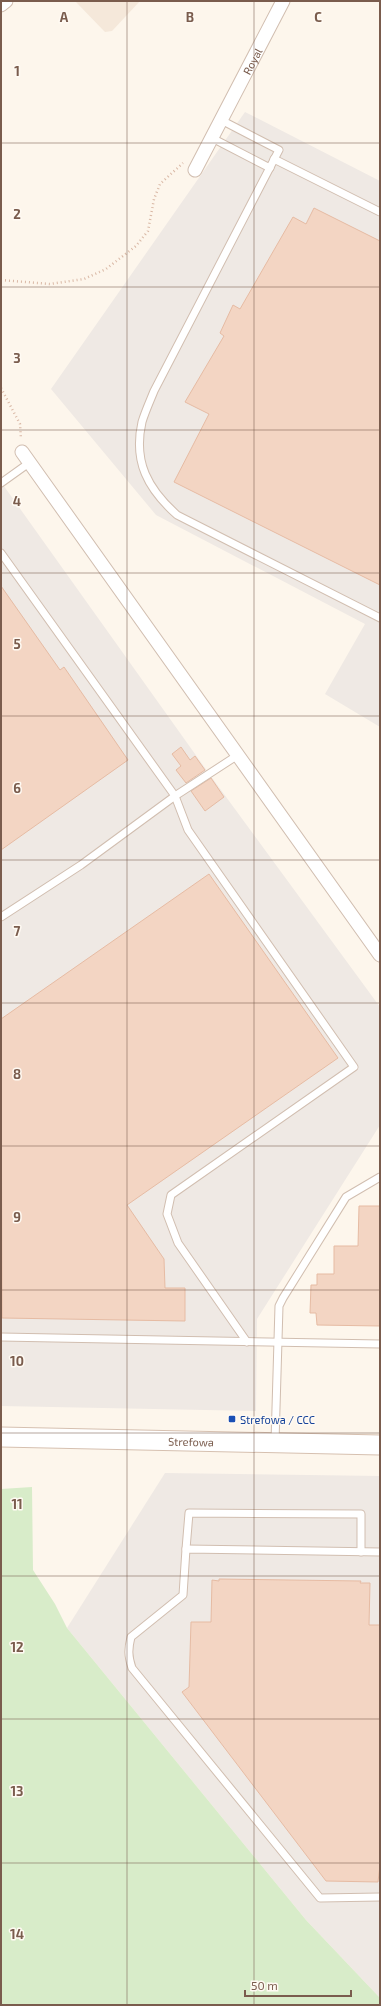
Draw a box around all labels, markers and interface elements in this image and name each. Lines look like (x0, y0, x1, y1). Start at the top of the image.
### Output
text: A (60, 9, 69, 25)
text: B (186, 9, 194, 25)
text: C (314, 9, 322, 25)
street label: Royal (240, 45, 264, 76)
text: 1 (14, 63, 20, 79)
text: 2 (13, 206, 21, 222)
text: 3 (13, 350, 21, 366)
text: 4 (13, 493, 21, 509)
text: 5 (13, 636, 21, 652)
text: 6 (13, 780, 21, 796)
text: 7 (14, 923, 21, 939)
text: 8 (13, 1066, 21, 1082)
text: 9 (13, 1209, 21, 1225)
text: 10 (10, 1353, 24, 1369)
place label: Strefowa / CCC (240, 1413, 315, 1426)
marker: Strefowa / CCC (227, 1414, 237, 1424)
street label: Strefowa (168, 1434, 214, 1448)
text: 11 (11, 1496, 23, 1512)
text: 12 (10, 1639, 24, 1655)
text: 13 (11, 1783, 24, 1799)
text: 14 (10, 1926, 24, 1942)
scale bar (245, 1972, 351, 1998)
text: 50 m (251, 1978, 278, 1992)

